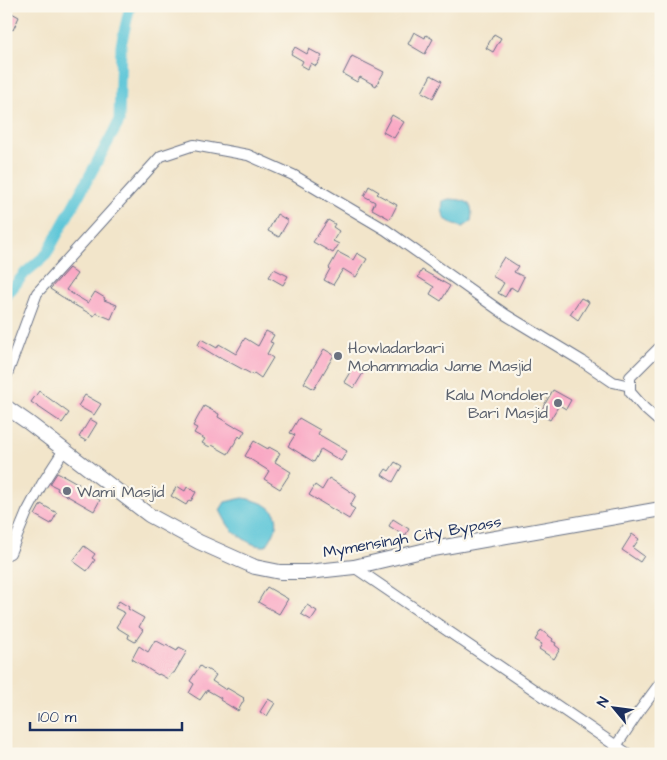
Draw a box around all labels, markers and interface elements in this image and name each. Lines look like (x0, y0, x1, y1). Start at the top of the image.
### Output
place label: Howladarbari Mohammadia Jame Masjid (348, 337, 532, 377)
marker: Howladarbari Mohammadia Jame Masjid (332, 350, 344, 362)
place label: Kalu Mondoler Bari Masjid (446, 384, 548, 424)
marker: Kalu Mondoler Bari Masjid (552, 397, 564, 409)
place label: Wami Masjid (77, 481, 164, 503)
marker: Wami Masjid (61, 485, 73, 497)
street label: Mymensingh City Bypass (321, 510, 503, 565)
north arrow (590, 682, 640, 732)
text: N (593, 693, 614, 711)
scale bar (30, 700, 182, 732)
text: 100 m (38, 707, 77, 728)

